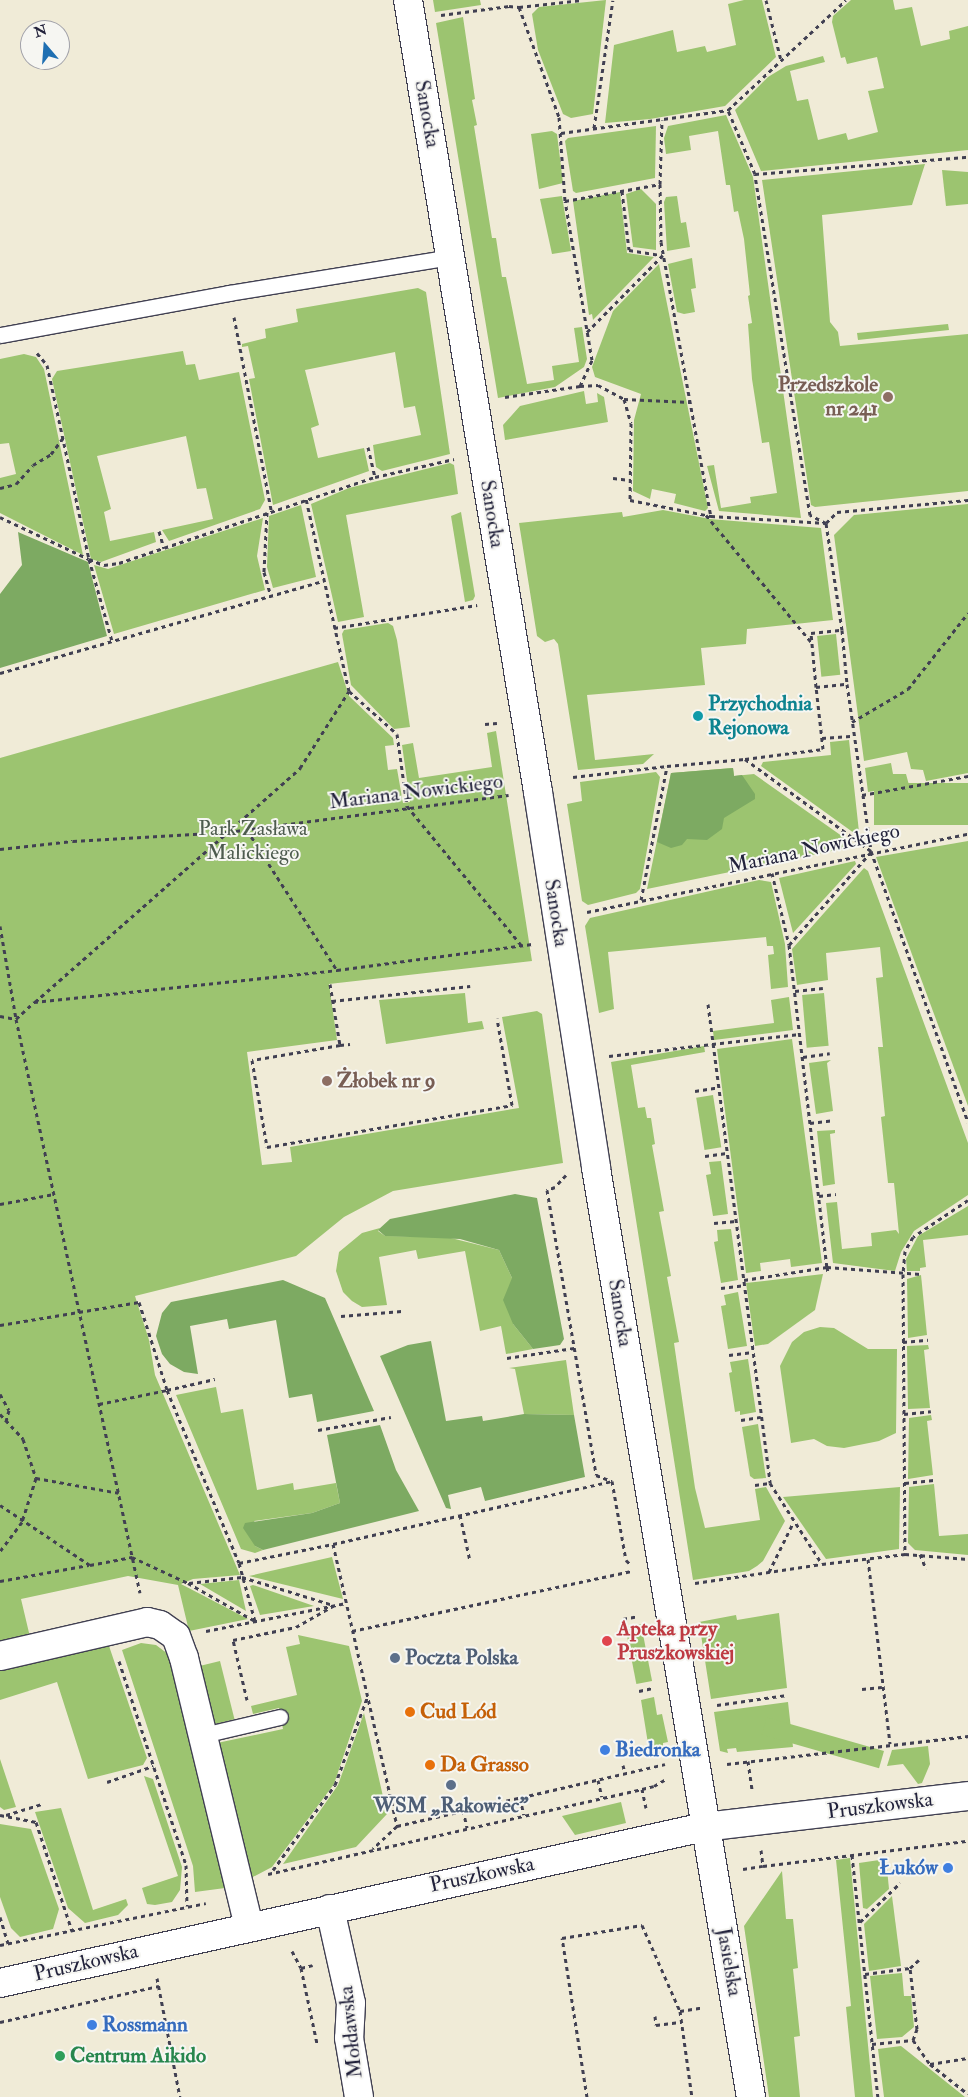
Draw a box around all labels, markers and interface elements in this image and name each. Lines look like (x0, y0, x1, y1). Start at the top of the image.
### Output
north arrow (20, 20, 70, 70)
text: N (32, 21, 49, 41)
street label: Sanocka (409, 78, 445, 150)
place label: Przedszkole nr 241 (778, 372, 878, 422)
marker: Przedszkole nr 241 (882, 391, 894, 403)
street label: Sanocka (474, 478, 510, 550)
place label: Przychodnia Rejonowa (708, 691, 812, 741)
marker: Przychodnia Rejonowa (692, 710, 704, 722)
street label: Mariana Nowickiego (328, 769, 504, 815)
park label: Park Zasława Malickiego (198, 816, 308, 866)
street label: Mariana Nowickiego (726, 819, 902, 879)
street label: Sanocka (538, 877, 574, 949)
place label: Żłobek nr 9 (337, 1068, 436, 1094)
marker: Żłobek nr 9 (321, 1075, 333, 1087)
street label: Sanocka (602, 1277, 638, 1349)
place label: Apteka przy Pruszkowskiej (617, 1616, 734, 1666)
marker: Apteka przy Pruszkowskiej (601, 1635, 613, 1647)
place label: Poczta Polska (405, 1645, 518, 1671)
marker: Poczta Polska (389, 1652, 401, 1664)
place label: Cud Lód (420, 1699, 497, 1725)
marker: Cud Lód (404, 1706, 416, 1718)
place label: Biedronka (615, 1737, 700, 1763)
marker: Biedronka (599, 1744, 611, 1756)
place label: Da Grasso (440, 1752, 529, 1778)
marker: Da Grasso (424, 1759, 436, 1771)
marker: WSM „Rakowiec” (445, 1779, 457, 1791)
street label: Pruszkowska (826, 1787, 934, 1825)
place label: WSM „Rakowiec” (374, 1793, 528, 1819)
street label: Pruszkowska (427, 1852, 537, 1898)
place label: Łuków (879, 1855, 938, 1881)
marker: Łuków (942, 1862, 954, 1874)
street label: Jasielska (711, 1926, 747, 1998)
street label: Pruszkowska (31, 1939, 141, 1987)
street label: Mołdawska (334, 1985, 368, 2079)
place label: Rossmann (102, 2012, 188, 2038)
marker: Rossmann (86, 2019, 98, 2031)
place label: Centrum Aikido (70, 2043, 206, 2069)
marker: Centrum Aikido (54, 2050, 66, 2062)

